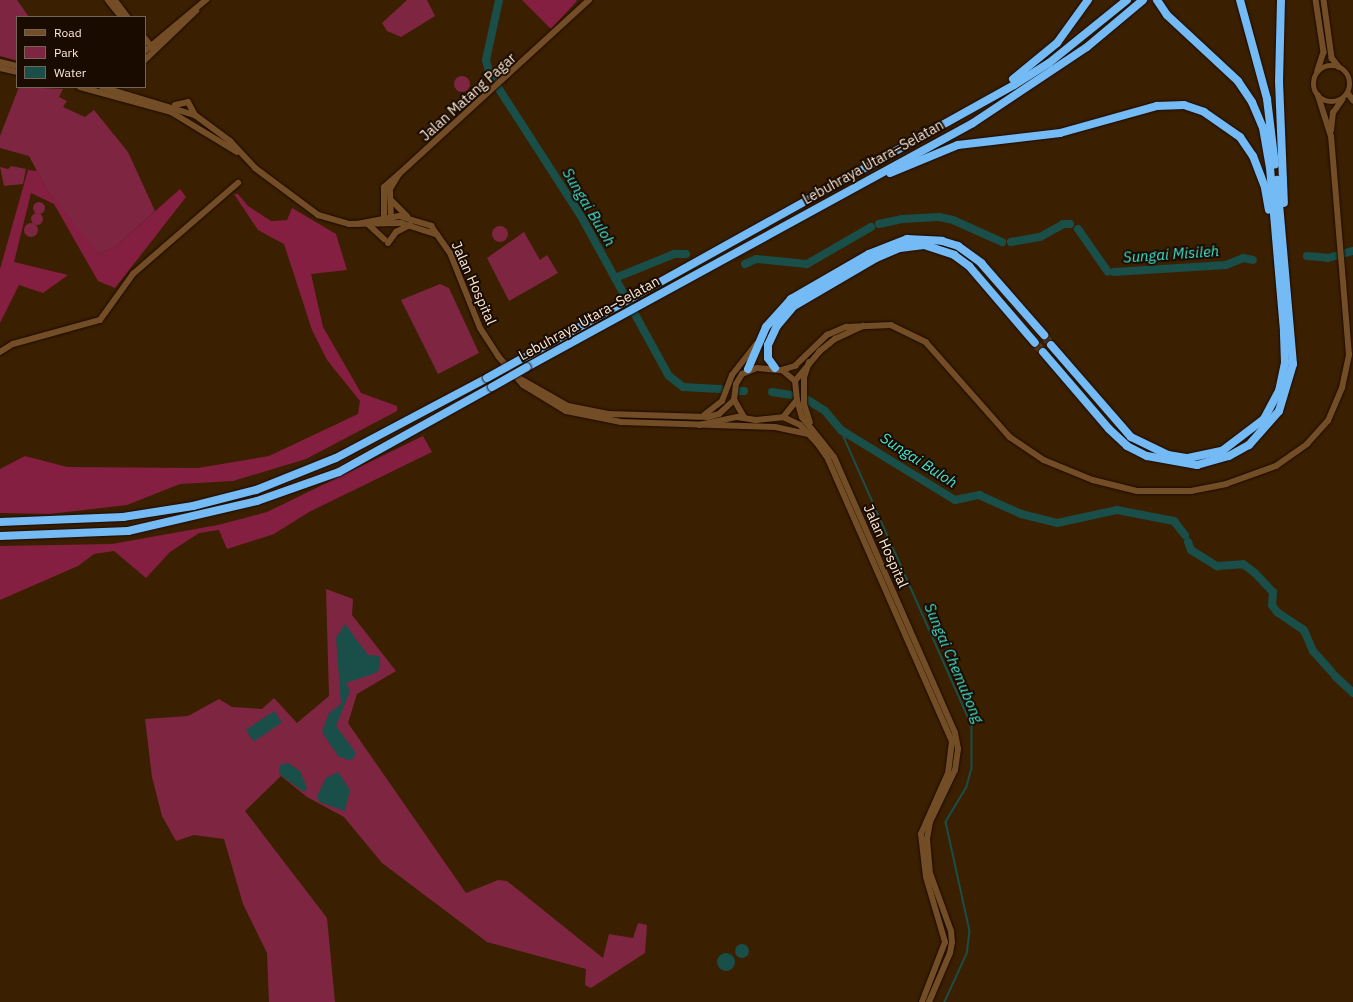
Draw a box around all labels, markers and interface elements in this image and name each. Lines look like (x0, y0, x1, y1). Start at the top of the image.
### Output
legend (16, 16, 146, 88)
text: Road (54, 25, 82, 40)
text: Park (54, 45, 78, 60)
street label: Jalan Matang Pagar (417, 50, 519, 144)
text: Water (54, 65, 86, 80)
street label: Lebuhraya Utara–Selatan (800, 116, 946, 208)
water label: Sungai Buloh (559, 165, 619, 249)
street label: Jalan Hospital (448, 239, 500, 327)
water label: Sungai Misileh (1122, 242, 1220, 266)
street label: Lebuhraya Utara–Selatan (516, 272, 662, 364)
water label: Sungai Buloh (877, 429, 961, 491)
street label: Jalan Hospital (860, 502, 912, 590)
water label: Sungai Chemubong (921, 600, 987, 726)

